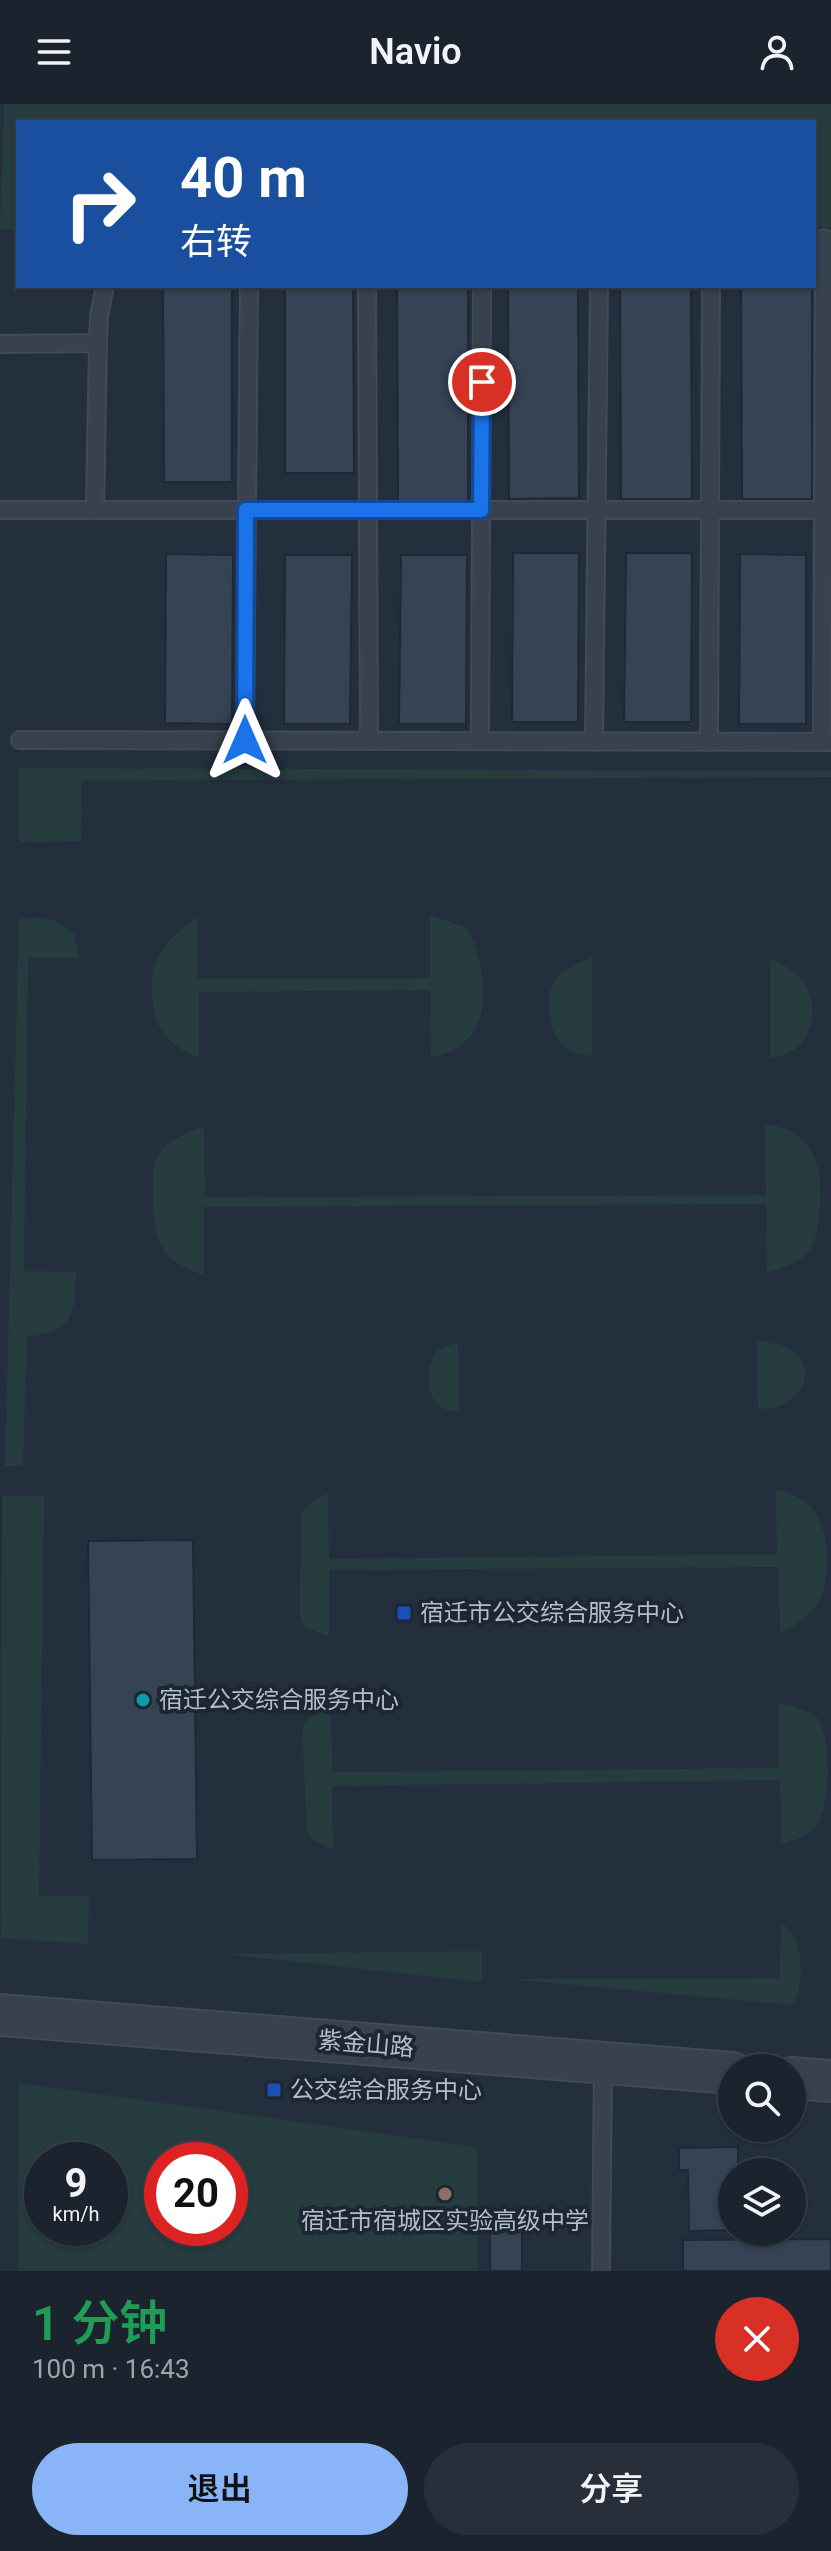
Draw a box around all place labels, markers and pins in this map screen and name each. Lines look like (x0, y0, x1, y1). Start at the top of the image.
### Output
pin (448, 348, 516, 416)
place label: 宿迁市公交综合服务中心 (420, 1599, 684, 1627)
marker: 宿迁市公交综合服务中心 (395, 1604, 413, 1622)
place label: 宿迁公交综合服务中心 (159, 1686, 399, 1714)
marker: 宿迁公交综合服务中心 (134, 1691, 152, 1709)
place label: 公交综合服务中心 (290, 2076, 482, 2104)
marker: 公交综合服务中心 (265, 2081, 283, 2099)
marker: 宿迁市宿城区实验高级中学 (436, 2185, 454, 2203)
place label: 宿迁市宿城区实验高级中学 (301, 2207, 589, 2235)

